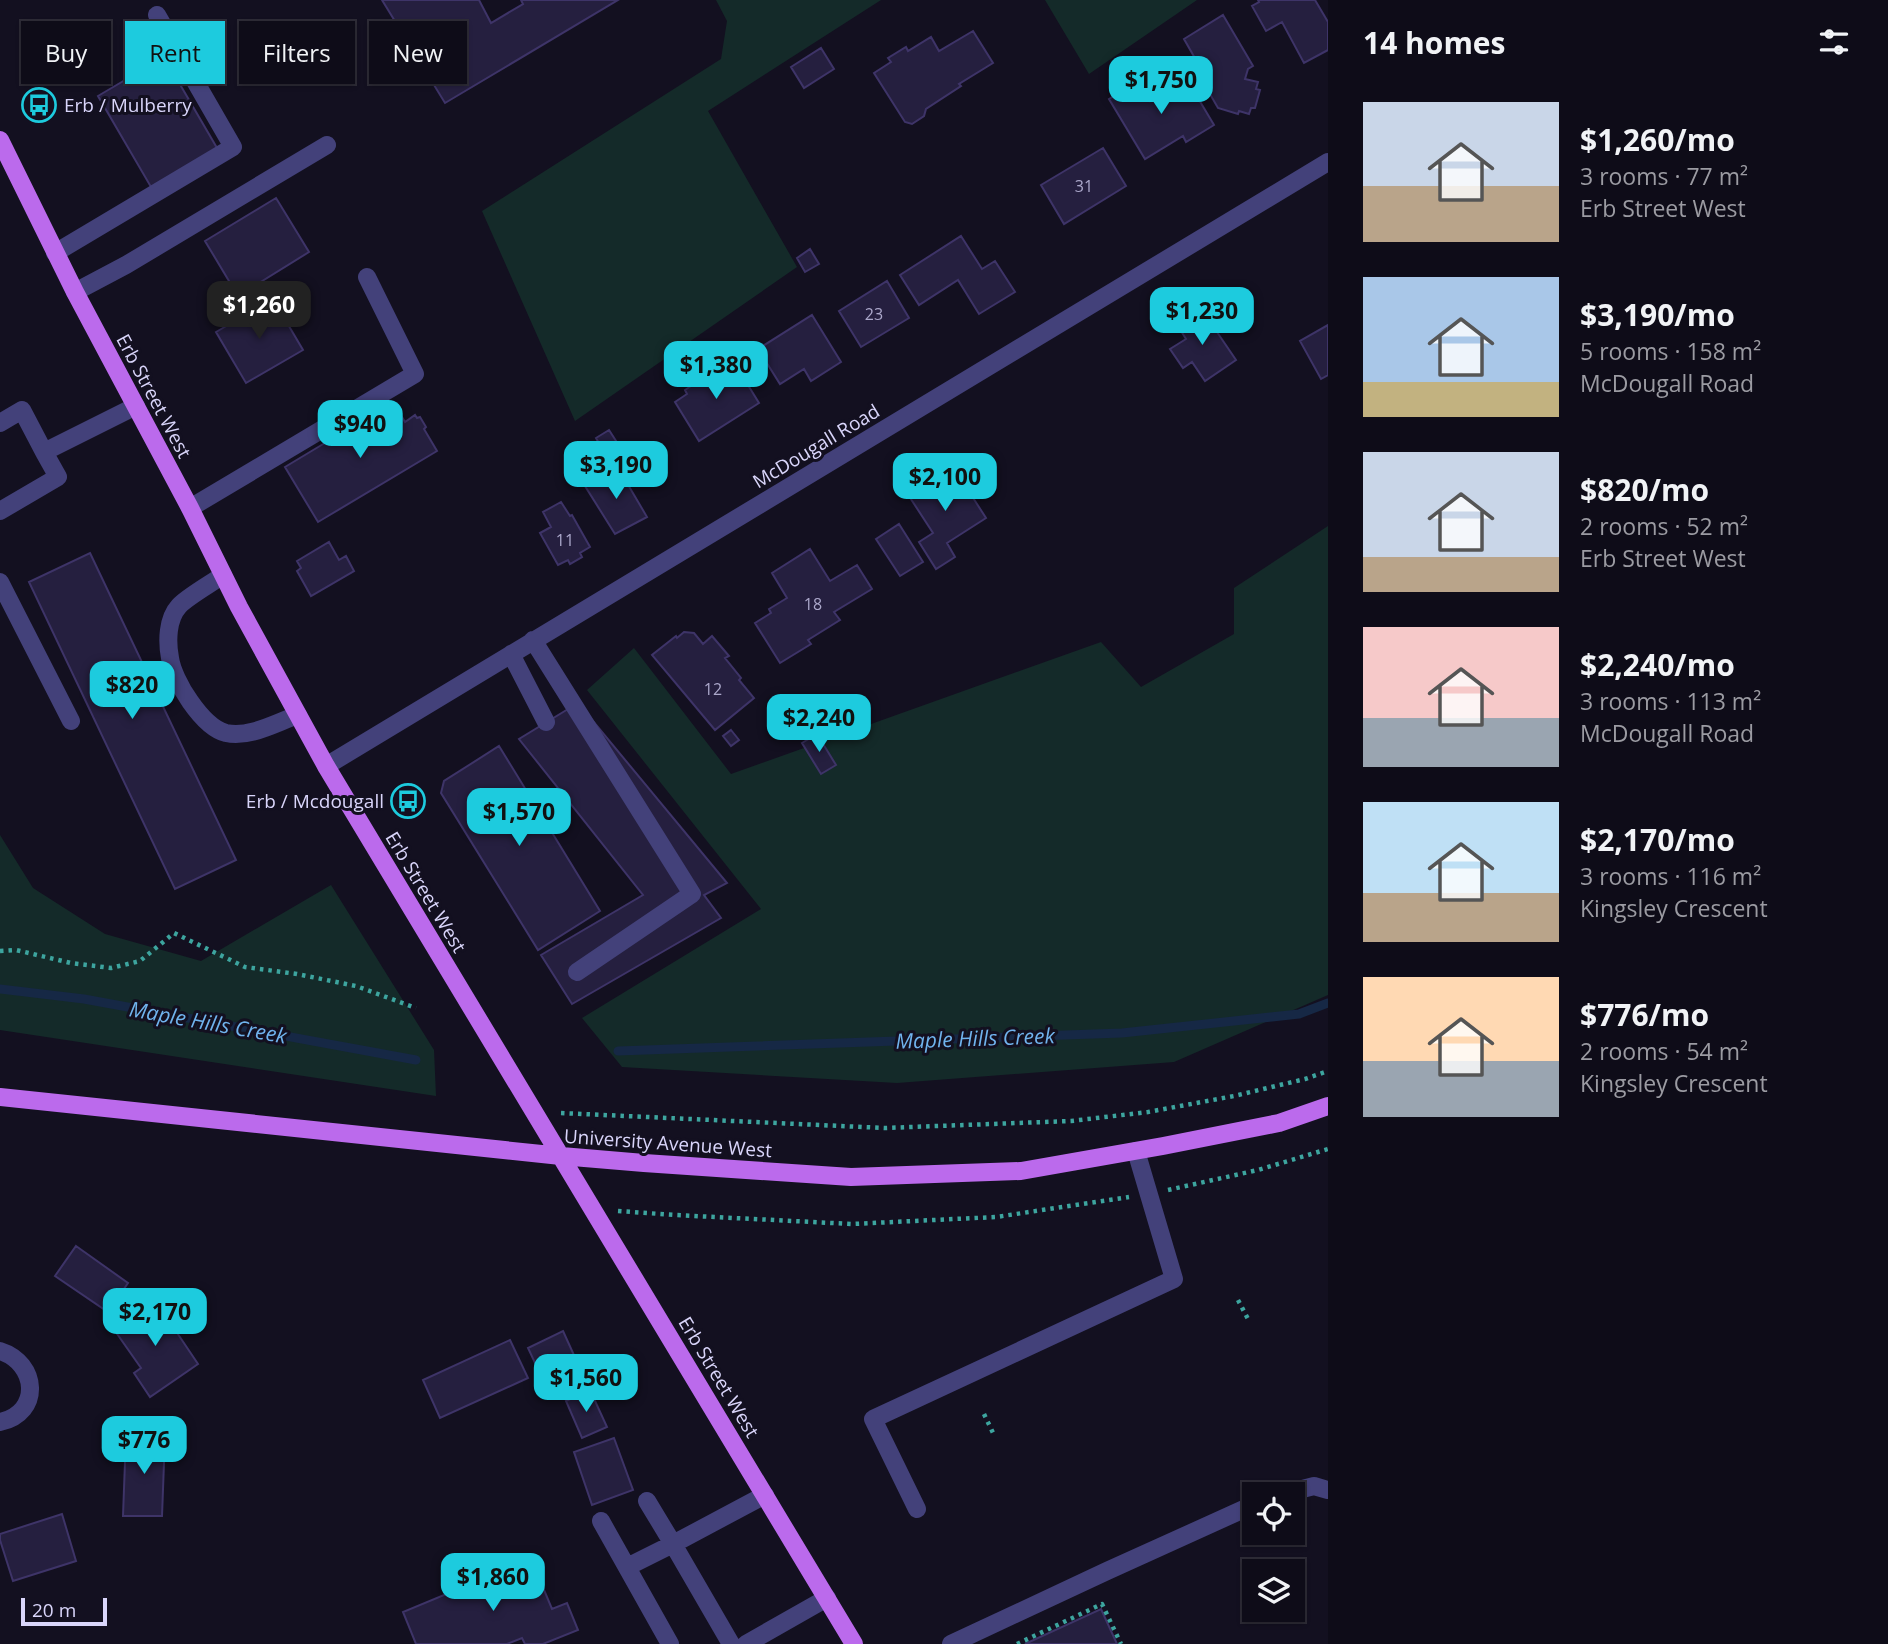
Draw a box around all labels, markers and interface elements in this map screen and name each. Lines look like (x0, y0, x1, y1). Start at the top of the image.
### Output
chip: Buy (21, 21, 111, 84)
chip: Rent (125, 21, 225, 84)
chip: Filters (239, 21, 355, 84)
chip: New (369, 21, 467, 84)
text: 14 homes (1363, 22, 1506, 63)
icon: filters (1815, 23, 1853, 61)
pin: $1,750 (1104, 57, 1218, 116)
text: $1,750 (1125, 63, 1197, 95)
bus stop icon: Erb / Mulberry (20, 86, 58, 124)
place label: Erb / Mulberry (64, 92, 192, 118)
text: $1,260/mo (1580, 119, 1735, 160)
icon: home (1419, 130, 1503, 214)
text: 3 rooms · 77 m² (1580, 160, 1748, 192)
house number: 31 (1075, 175, 1093, 197)
text: Erb Street West (1580, 192, 1746, 224)
pin: $1,260 (202, 282, 316, 341)
text: $1,260 (223, 288, 295, 320)
pin: $1,230 (1145, 288, 1259, 347)
text: $1,230 (1166, 294, 1238, 326)
text: $3,190/mo (1580, 294, 1735, 335)
house number: 23 (865, 303, 883, 325)
icon: home (1419, 305, 1503, 389)
street label: Erb Street West (110, 329, 198, 463)
text: 5 rooms · 158 m² (1580, 335, 1761, 367)
pin: $1,380 (659, 342, 773, 401)
text: $1,380 (680, 348, 752, 380)
text: McDougall Road (1580, 367, 1754, 399)
street label: McDougall Road (748, 398, 884, 494)
pin: $940 (319, 400, 401, 460)
text: $940 (334, 407, 386, 439)
pin: $3,190 (559, 442, 673, 501)
text: $3,190 (580, 448, 652, 480)
pin: $2,100 (888, 454, 1002, 513)
text: $2,100 (909, 460, 981, 492)
text: $820/mo (1580, 469, 1709, 510)
icon: home (1419, 480, 1503, 564)
text: 2 rooms · 52 m² (1580, 510, 1748, 542)
house number: 11 (556, 529, 574, 551)
text: Erb Street West (1580, 542, 1746, 574)
house number: 18 (804, 593, 822, 615)
text: $2,240/mo (1580, 644, 1735, 685)
icon: home (1419, 655, 1503, 739)
pin: $820 (91, 662, 173, 721)
text: $820 (106, 668, 158, 700)
house number: 12 (704, 678, 722, 700)
text: 3 rooms · 113 m² (1580, 685, 1761, 717)
pin: $2,240 (762, 694, 876, 754)
text: $2,240 (783, 701, 855, 733)
text: McDougall Road (1580, 717, 1754, 749)
bus stop icon: Erb / Mcdougall (389, 782, 427, 820)
place label: Erb / Mcdougall (246, 788, 384, 814)
pin: $1,570 (462, 788, 576, 848)
text: $1,570 (483, 795, 555, 827)
text: $2,170/mo (1580, 819, 1735, 860)
street label: Erb Street West (380, 827, 473, 958)
icon: home (1419, 830, 1503, 914)
text: 3 rooms · 116 m² (1580, 860, 1761, 892)
text: Kingsley Crescent (1580, 892, 1768, 924)
water label: Maple Hills Creek (127, 994, 290, 1050)
text: $776/mo (1580, 994, 1709, 1035)
icon: home (1419, 1005, 1503, 1089)
water label: Maple Hills Creek (895, 1021, 1056, 1055)
text: 2 rooms · 54 m² (1580, 1035, 1748, 1067)
text: Kingsley Crescent (1580, 1067, 1768, 1099)
street label: University Avenue West (563, 1123, 773, 1163)
pin: $2,170 (98, 1288, 212, 1348)
text: $2,170 (119, 1295, 191, 1327)
street label: Erb Street West (673, 1312, 766, 1443)
pin: $1,560 (529, 1354, 643, 1414)
text: $1,560 (550, 1361, 622, 1393)
pin: $776 (103, 1416, 185, 1476)
text: $776 (118, 1423, 170, 1455)
map controls (1242, 1482, 1305, 1622)
button: locate (1242, 1482, 1305, 1545)
pin: $1,860 (436, 1554, 550, 1613)
button: layers (1242, 1559, 1305, 1622)
text: $1,860 (457, 1560, 529, 1592)
scale bar (21, 1595, 107, 1627)
text: 20 m (32, 1597, 76, 1623)

